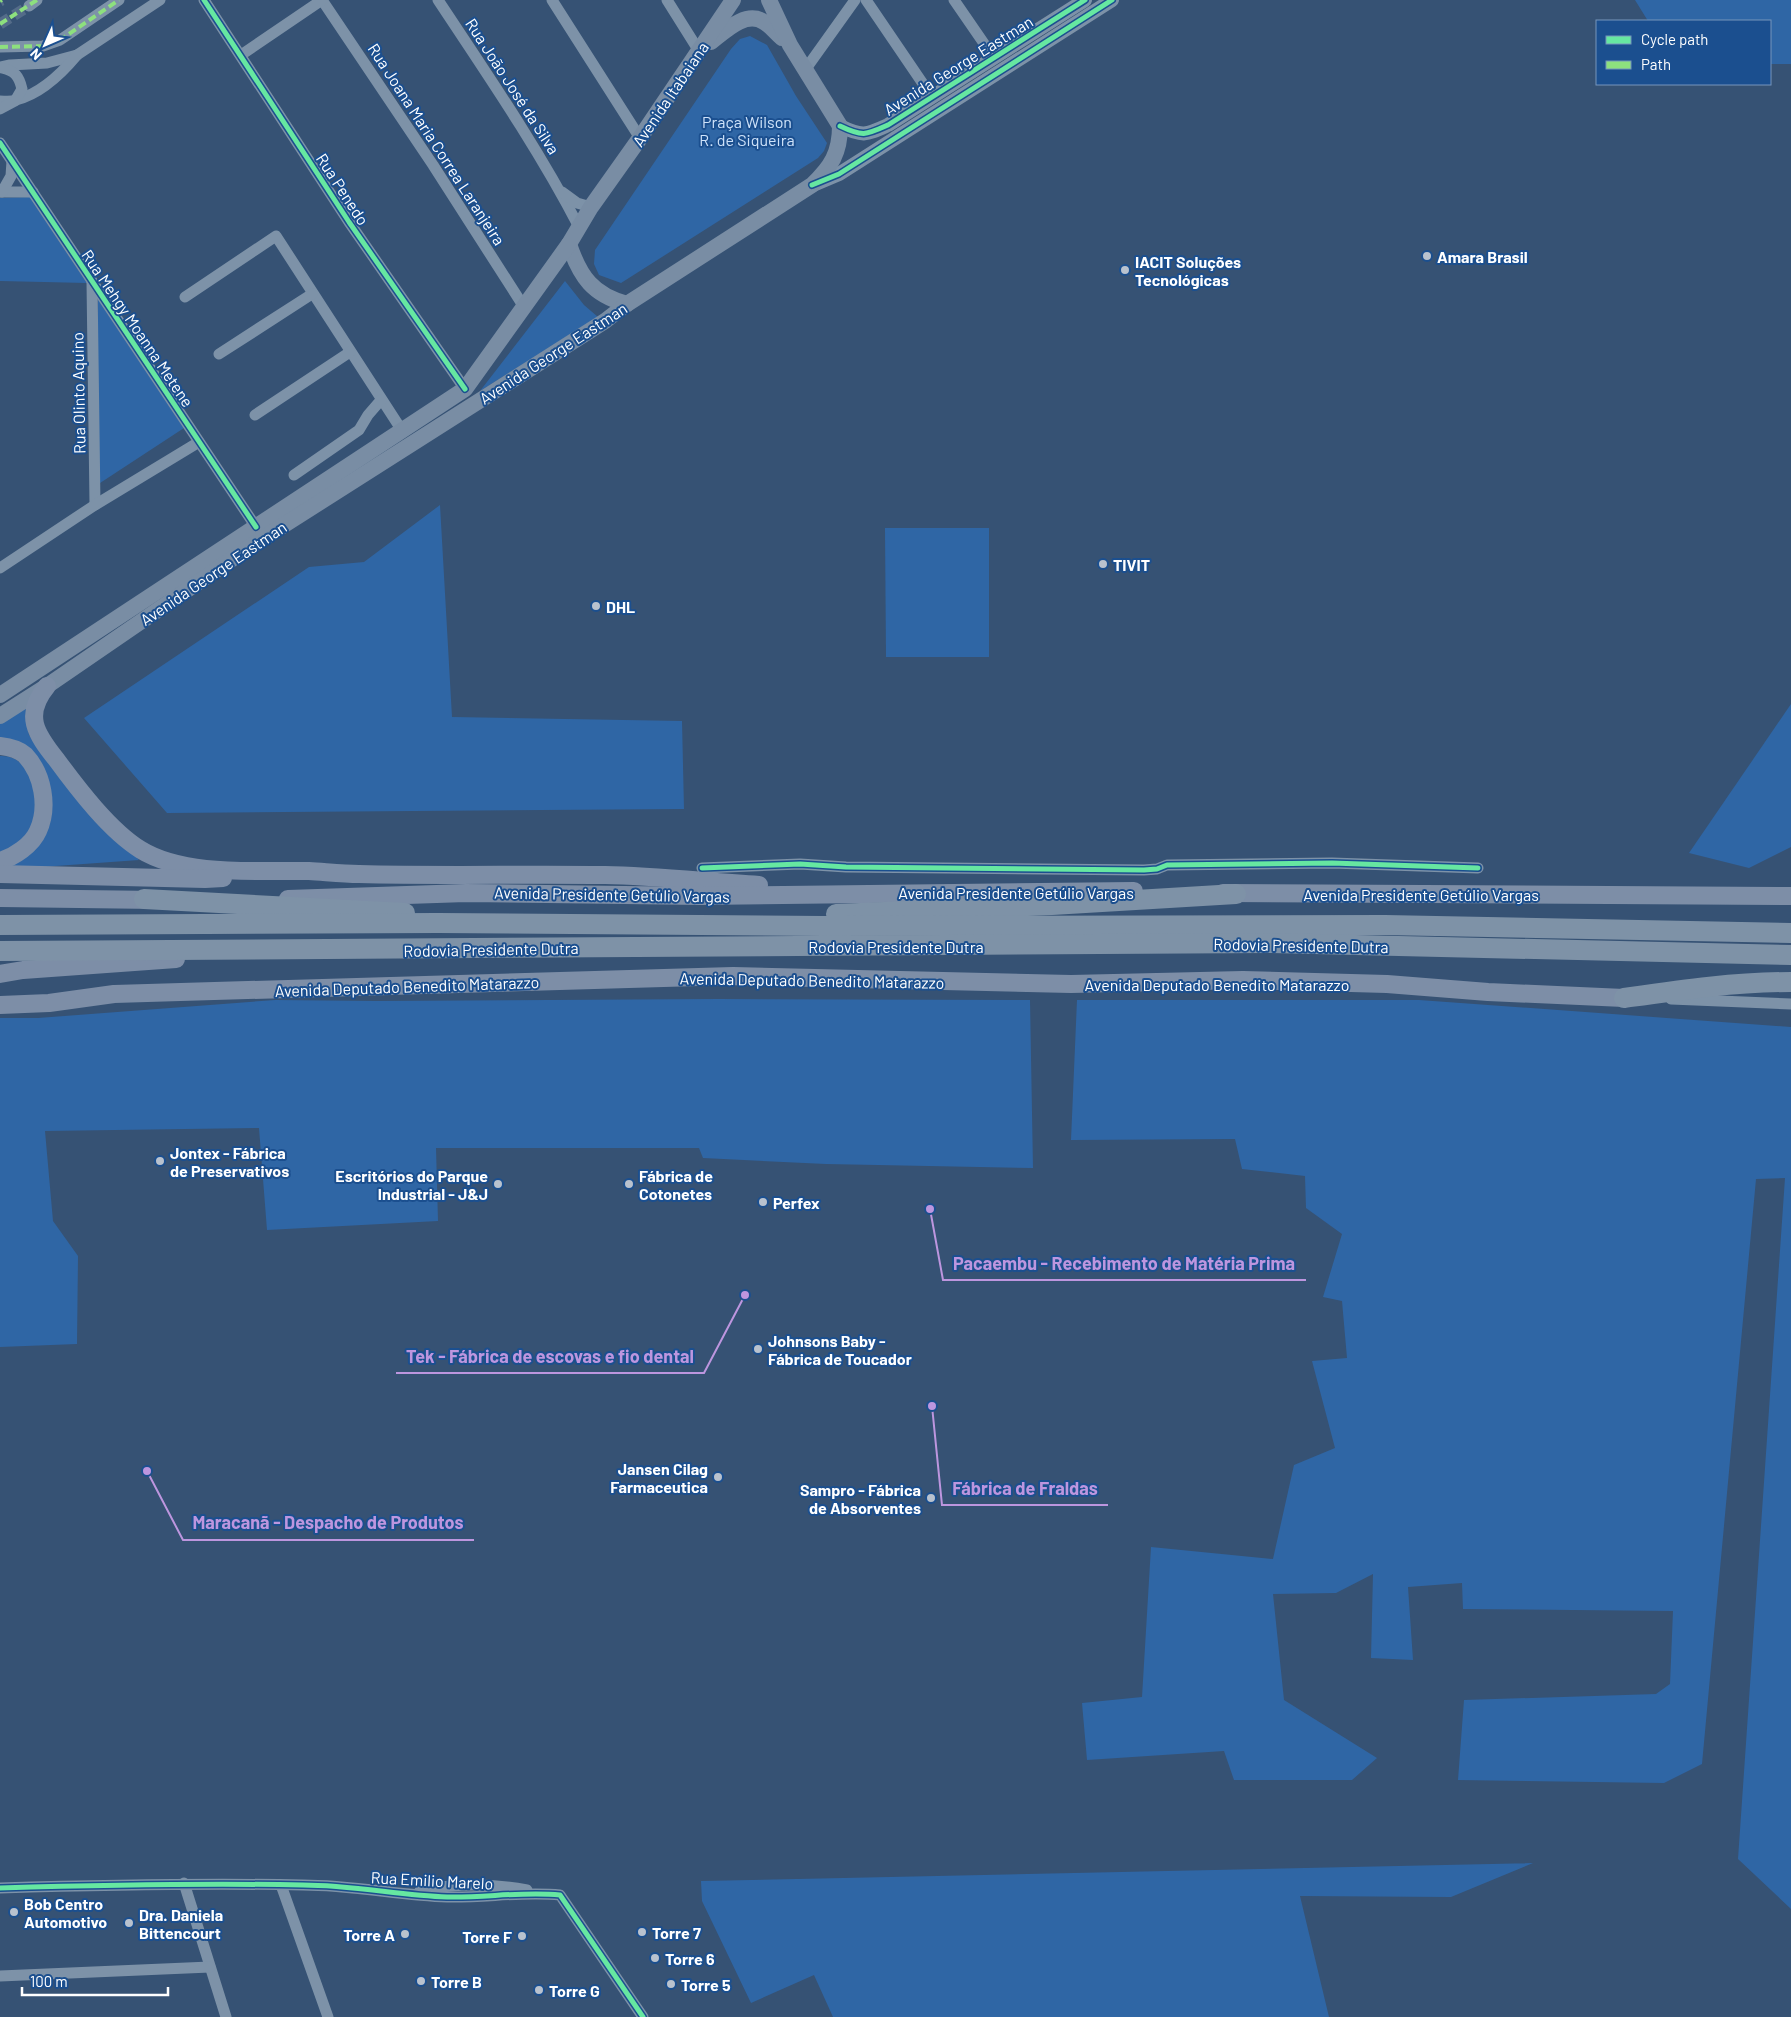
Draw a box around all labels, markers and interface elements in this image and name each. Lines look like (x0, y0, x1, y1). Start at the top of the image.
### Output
street label: Avenida George Eastman (880, 11, 1036, 119)
street label: Rua João José da Silva (462, 15, 564, 157)
north arrow (20, 20, 70, 70)
legend (1596, 20, 1771, 85)
text: Cycle path (1641, 30, 1708, 48)
street label: Avenida Itabaiana (628, 38, 712, 150)
street label: Rua Joana Maria Correa Laranjeira (365, 39, 509, 249)
text: N (26, 45, 45, 64)
text: Path (1641, 55, 1671, 73)
park label: Praça Wilson R. de Siqueira (699, 112, 795, 149)
street label: Rua Penedo (313, 149, 373, 229)
street label: Rua Mehgy Moanna Metene (78, 246, 198, 410)
place label: Amara Brasil (1437, 247, 1528, 266)
marker: Amara Brasil (1421, 250, 1433, 262)
place label: IACIT Soluções Tecnológicas (1135, 252, 1241, 289)
marker: IACIT Soluções Tecnológicas (1119, 264, 1131, 276)
street label: Avenida George Eastman (476, 298, 630, 408)
street label: Rua Olinto Aquino (67, 332, 89, 454)
street label: Avenida George Eastman (136, 517, 290, 629)
place label: TIVIT (1113, 555, 1150, 574)
marker: TIVIT (1097, 558, 1109, 570)
place label: DHL (606, 597, 635, 616)
marker: DHL (590, 600, 602, 612)
street label: Avenida Presidente Getúlio Vargas (494, 882, 730, 906)
street label: Avenida Presidente Getúlio Vargas (898, 883, 1134, 902)
street label: Avenida Presidente Getúlio Vargas (1303, 885, 1539, 904)
street label: Rodovia Presidente Dutra (1213, 934, 1389, 956)
street label: Rodovia Presidente Dutra (808, 937, 984, 956)
street label: Rodovia Presidente Dutra (403, 938, 579, 960)
street label: Avenida Deputado Benedito Matarazzo (679, 968, 945, 992)
street label: Avenida Deputado Benedito Matarazzo (274, 972, 540, 1000)
street label: Avenida Deputado Benedito Matarazzo (1085, 975, 1349, 994)
place label: Jontex - Fábrica de Preservativos (170, 1143, 289, 1180)
marker: Jontex - Fábrica de Preservativos (154, 1155, 166, 1167)
place label: Escritórios do Parque Industrial - J&J (335, 1166, 488, 1203)
place label: Fábrica de Cotonetes (639, 1166, 713, 1203)
marker: Escritórios do Parque Industrial - J&J (492, 1178, 504, 1190)
marker: Fábrica de Cotonetes (623, 1178, 635, 1190)
place label: Perfex (773, 1193, 820, 1212)
marker: Perfex (757, 1196, 769, 1208)
callout: Pacaembu - Recebimento de Matéria Prima (943, 1247, 1306, 1280)
text: Pacaembu - Recebimento de Matéria Prima (953, 1252, 1295, 1274)
place label: Johnsons Baby - Fábrica de Toucador (768, 1331, 912, 1368)
callout: Tek - Fábrica de escovas e fio dental (396, 1340, 704, 1373)
marker: Johnsons Baby - Fábrica de Toucador (752, 1343, 764, 1355)
text: Tek - Fábrica de escovas e fio dental (406, 1345, 694, 1367)
place label: Jansen Cilag Farmaceutica (610, 1459, 708, 1496)
marker: Jansen Cilag Farmaceutica (712, 1471, 724, 1483)
callout: Fábrica de Fraldas (942, 1472, 1108, 1505)
text: Fábrica de Fraldas (952, 1477, 1098, 1499)
place label: Sampro - Fábrica de Absorventes (800, 1480, 921, 1517)
marker: Sampro - Fábrica de Absorventes (925, 1492, 937, 1504)
callout: Maracanã - Despacho de Produtos (183, 1507, 474, 1540)
text: Maracanã - Despacho de Produtos (192, 1511, 464, 1533)
street label: Rua Emilio Marelo (370, 1867, 494, 1893)
place label: Bob Centro Automotivo (24, 1894, 107, 1931)
place label: Dra. Daniela Bittencourt (139, 1905, 223, 1942)
marker: Bob Centro Automotivo (8, 1906, 20, 1918)
marker: Dra. Daniela Bittencourt (123, 1917, 135, 1929)
place label: Torre 7 (652, 1923, 701, 1942)
place label: Torre A (343, 1925, 395, 1944)
marker: Torre 7 (636, 1926, 648, 1938)
place label: Torre F (462, 1927, 512, 1946)
marker: Torre A (399, 1928, 411, 1940)
marker: Torre F (516, 1930, 528, 1942)
place label: Torre 6 (665, 1949, 715, 1968)
marker: Torre 6 (649, 1952, 661, 1964)
scale bar (22, 1964, 169, 1996)
text: 100 m (30, 1972, 68, 1990)
place label: Torre B (431, 1972, 482, 1991)
marker: Torre B (415, 1975, 427, 1987)
place label: Torre 5 (681, 1975, 731, 1994)
marker: Torre 5 (665, 1978, 677, 1990)
place label: Torre G (549, 1981, 600, 2000)
marker: Torre G (533, 1984, 545, 1996)

